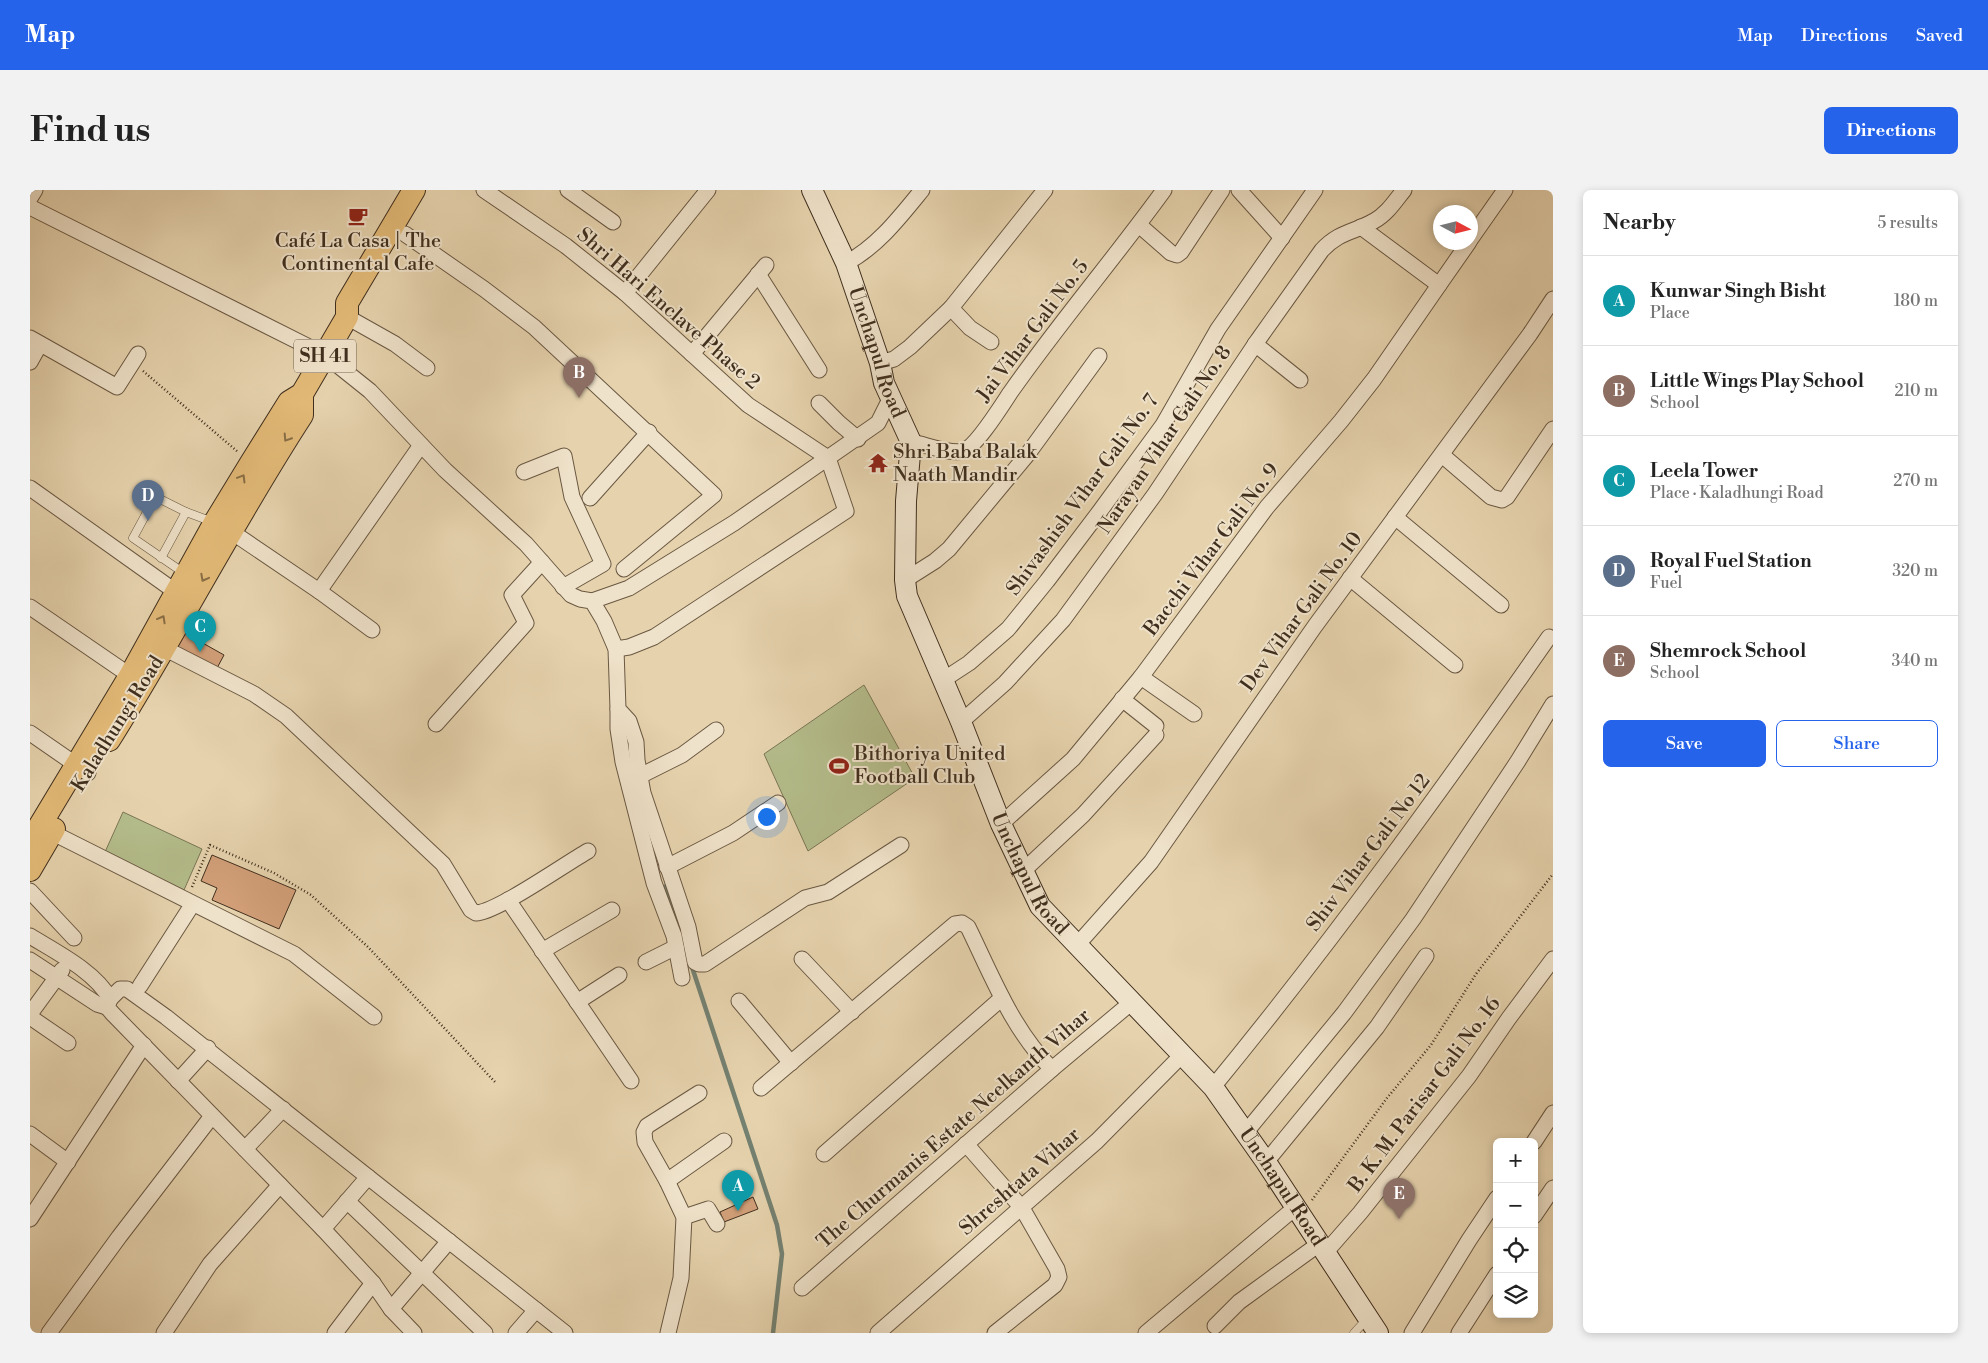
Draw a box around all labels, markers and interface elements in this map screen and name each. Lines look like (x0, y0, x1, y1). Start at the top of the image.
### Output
text: Map (25, 20, 75, 50)
text: Map (1737, 24, 1773, 47)
text: Directions (1801, 24, 1888, 47)
text: Saved (1916, 24, 1963, 47)
button: Directions (1824, 107, 1958, 154)
text: Find us (30, 109, 150, 152)
cafe icon: Café La Casa | The Continental Cafe (347, 205, 369, 227)
north arrow (1433, 205, 1478, 250)
text: Nearby (1603, 210, 1676, 236)
text: 5 results (1877, 213, 1938, 233)
street label: Shri Hari Enclave Phase 2 (571, 223, 765, 395)
place label: Café La Casa | The Continental Cafe (275, 229, 441, 277)
street label: Jai Vihar Gali No. 5 (971, 255, 1094, 408)
text: Kunwar Singh Bisht (1650, 279, 1826, 303)
street label: Unchapul Road (842, 283, 911, 423)
text: A (1613, 291, 1625, 311)
text: 180 m (1894, 291, 1938, 311)
text: Place (1650, 303, 1690, 323)
road number: SH 41 (294, 340, 356, 372)
street label: Narayan Vihar Gali No. 8 (1093, 341, 1237, 539)
pin: B (563, 357, 595, 398)
text: Little Wings Play School (1650, 369, 1864, 393)
text: B (1613, 381, 1625, 401)
text: 210 m (1894, 381, 1938, 401)
street label: Shivashish Vihar Gali No. 7 (1001, 389, 1165, 601)
text: School (1650, 393, 1699, 413)
one-way arrow (283, 433, 293, 442)
place label: Shri Baba Balak Naath Mandir (893, 440, 1038, 488)
temple icon: Shri Baba Balak Naath Mandir (867, 452, 889, 474)
street label: Bacchi Vihar Gali No. 9 (1138, 459, 1285, 642)
text: Leela Tower (1650, 459, 1758, 483)
text: C (1613, 471, 1625, 491)
text: 270 m (1893, 471, 1938, 491)
one-way arrow (235, 474, 245, 483)
pin: D (132, 480, 164, 521)
text: Place · Kaladhungi Road (1650, 483, 1824, 503)
street label: Dev Vihar Gali No. 10 (1236, 527, 1368, 697)
text: Royal Fuel Station (1650, 549, 1812, 573)
text: D (1613, 561, 1625, 581)
text: 320 m (1892, 561, 1938, 581)
one-way arrow (201, 573, 211, 582)
text: Fuel (1650, 573, 1682, 593)
pin: C (184, 611, 216, 652)
one-way arrow (156, 616, 166, 625)
text: Shemrock School (1650, 639, 1806, 663)
street label: Kaladhungi Road (66, 651, 170, 797)
text: E (1613, 651, 1625, 671)
text: 340 m (1891, 651, 1938, 671)
text: School (1650, 663, 1699, 683)
button: Save (1603, 720, 1766, 767)
button: Share (1776, 720, 1938, 767)
place label: Bithoriya United Football Club (853, 742, 1006, 790)
sports icon: Bithoriya United Football Club (828, 755, 850, 777)
street label: Shiv Vihar Gali No 12 (1302, 769, 1436, 937)
your location (754, 804, 780, 830)
street label: Unchapul Road (985, 809, 1074, 941)
street label: B. K. M. Parisar Gali No. 16 (1343, 992, 1507, 1199)
street label: The Churmanis Estate Neelkanth Vihar (812, 1003, 1096, 1255)
street label: Shreshtata Vihar (954, 1122, 1086, 1241)
street label: Unchapul Road (1233, 1123, 1331, 1252)
map controls (1493, 1138, 1538, 1318)
button: + (1493, 1138, 1538, 1183)
pin: A (722, 1170, 754, 1211)
pin: E (1383, 1178, 1415, 1219)
button: − (1493, 1183, 1538, 1228)
button: locate (1493, 1228, 1538, 1273)
button: layers (1493, 1273, 1538, 1318)

